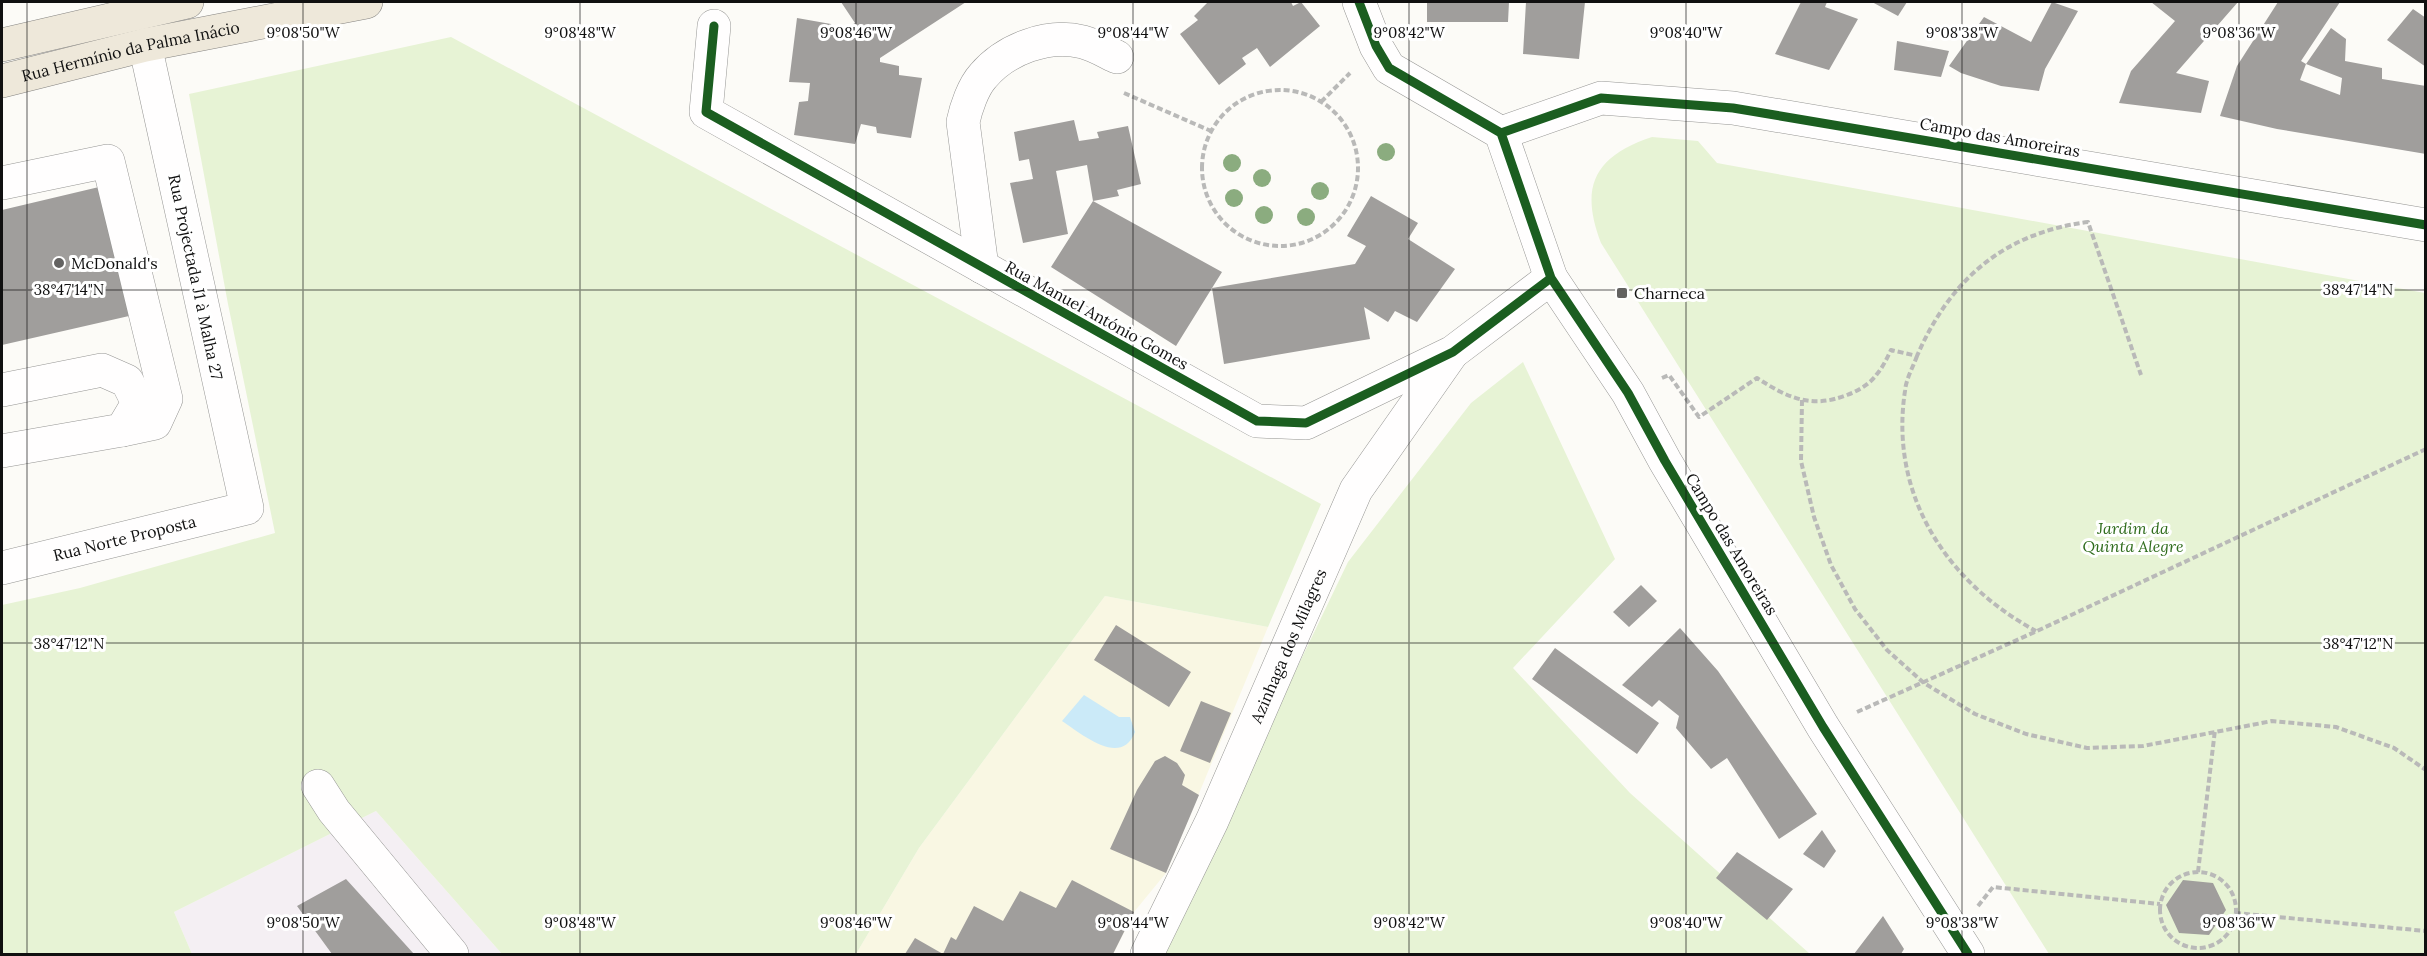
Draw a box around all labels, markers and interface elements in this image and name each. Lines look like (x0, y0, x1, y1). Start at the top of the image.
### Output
street label: Rua Hermínio da Palma Inácio (19, 17, 241, 86)
text: 9°08'50"W (266, 23, 341, 42)
text: 9°08'48"W (544, 23, 617, 42)
text: 9°08'46"W (820, 23, 893, 42)
text: 9°08'44"W (1097, 23, 1170, 42)
text: 9°08'42"W (1373, 23, 1446, 42)
text: 9°08'40"W (1650, 23, 1723, 42)
text: 9°08'38"W (1926, 23, 1999, 42)
text: 9°08'36"W (2203, 23, 2276, 42)
street label: Campo das Amoreiras (1918, 113, 2082, 161)
street label: Rua Projectada J1 à Malha 27 (164, 173, 228, 382)
place label: McDonald's (71, 253, 158, 273)
marker: McDonald's (52, 256, 66, 270)
street label: Rua Manuel António Gomes (1002, 256, 1192, 374)
text: 38°47'14"N (34, 280, 104, 299)
text: 38°47'14"N (2323, 280, 2393, 299)
place label: Charneca (1634, 283, 1705, 303)
marker: Charneca (1615, 286, 1629, 300)
street label: Campo das Amoreiras (1682, 469, 1782, 619)
street label: Rua Norte Proposta (51, 511, 198, 565)
park label: Jardim da Quinta Alegre (2082, 518, 2184, 556)
street label: Azinhaga dos Milagres (1245, 566, 1331, 727)
text: 38°47'12"N (34, 634, 104, 653)
text: 38°47'12"N (2323, 634, 2393, 653)
text: 9°08'50"W (266, 913, 341, 932)
text: 9°08'48"W (544, 913, 617, 932)
text: 9°08'46"W (820, 913, 893, 932)
text: 9°08'44"W (1097, 913, 1170, 932)
text: 9°08'42"W (1373, 913, 1446, 932)
text: 9°08'40"W (1650, 913, 1723, 932)
text: 9°08'38"W (1926, 913, 1999, 932)
text: 9°08'36"W (2203, 913, 2276, 932)

